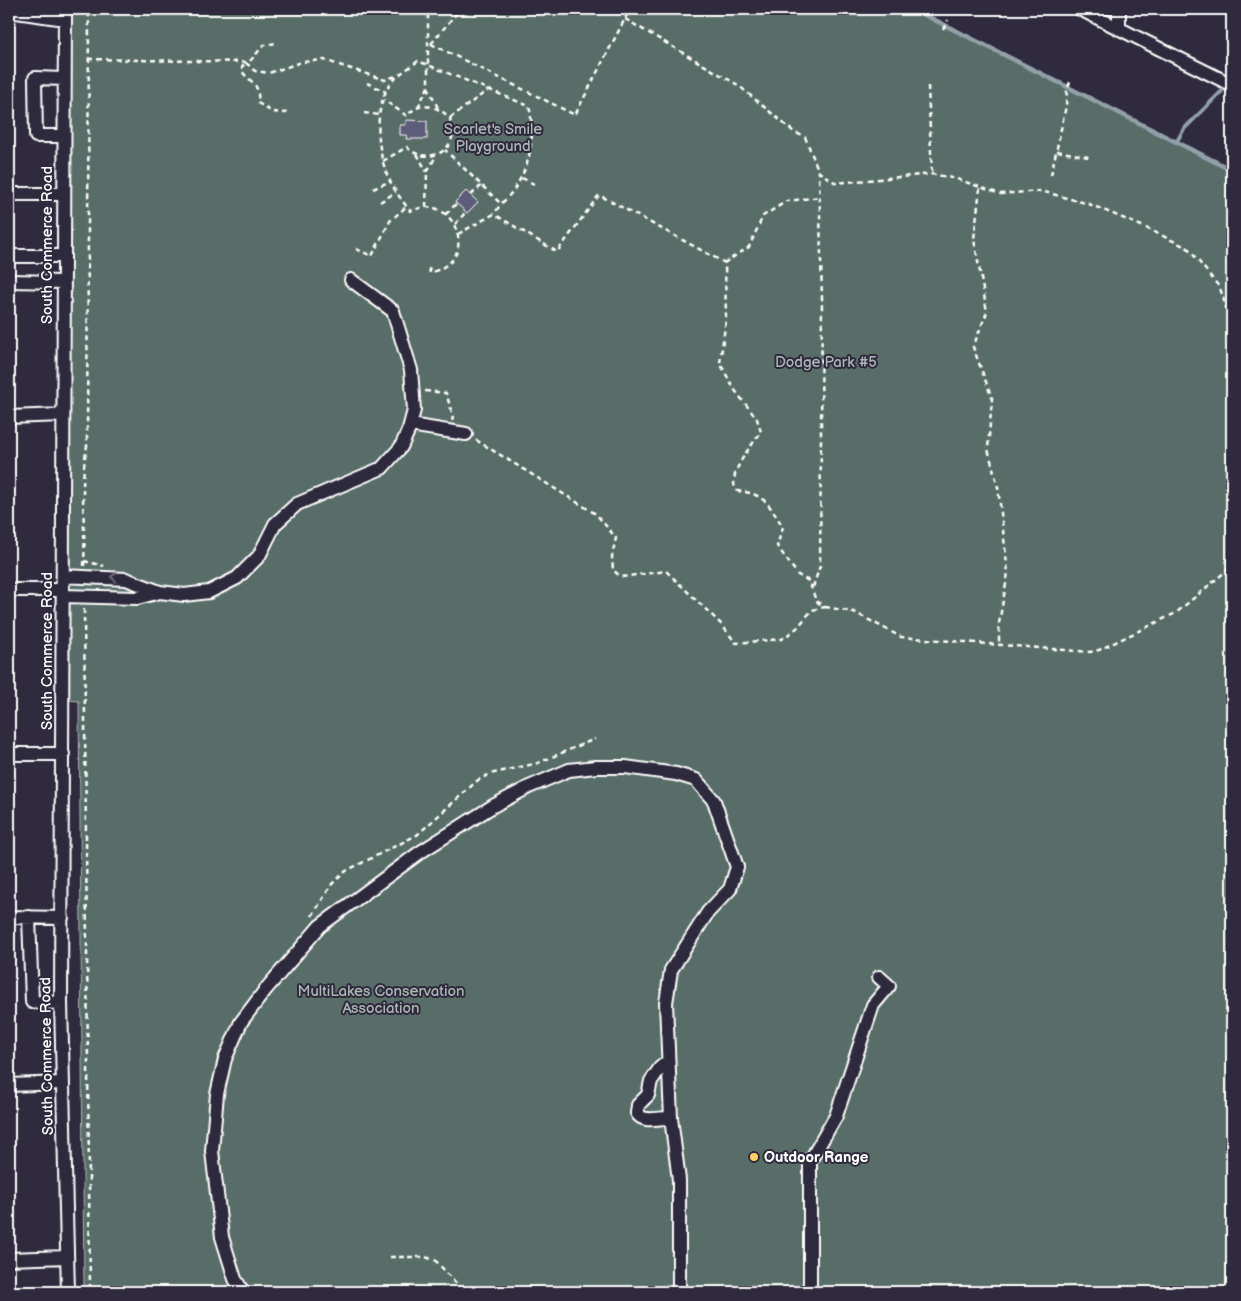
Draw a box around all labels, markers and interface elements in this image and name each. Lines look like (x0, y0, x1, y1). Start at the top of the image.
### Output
park label: Scarlet's Smile Playground (444, 120, 542, 156)
street label: South Commerce Road (38, 166, 57, 324)
park label: Dodge Park #5 (775, 353, 877, 372)
street label: South Commerce Road (38, 572, 57, 730)
one-way arrow (109, 572, 117, 583)
street label: South Commerce Road (36, 977, 58, 1135)
park label: MultiLakes Conservation Association (298, 982, 464, 1018)
place label: Outdoor Range (764, 1148, 869, 1167)
marker: Outdoor Range (748, 1151, 760, 1163)

